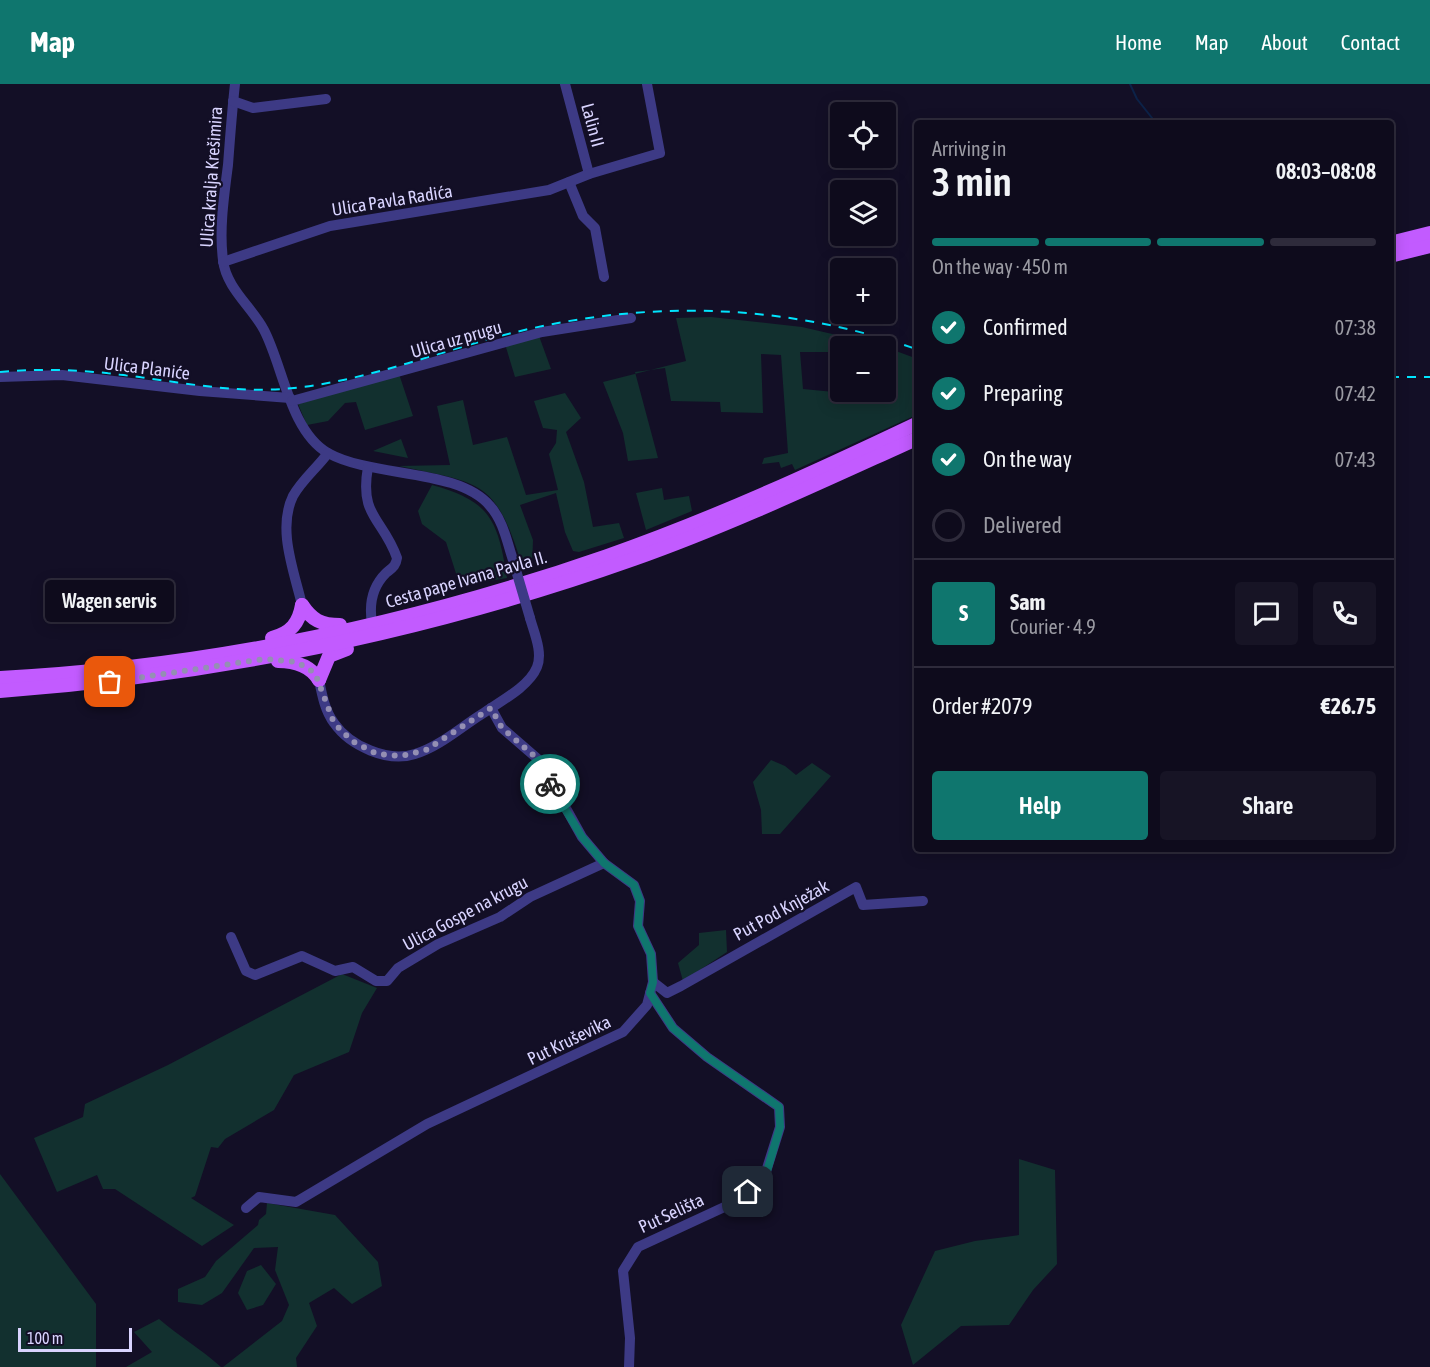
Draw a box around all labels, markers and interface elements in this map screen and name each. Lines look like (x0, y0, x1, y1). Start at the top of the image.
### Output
text: Map (30, 26, 75, 58)
text: Home (1115, 30, 1162, 54)
text: Map (1195, 30, 1229, 54)
text: About (1262, 30, 1308, 54)
text: Contact (1341, 30, 1400, 54)
street label: Lalin II (577, 101, 609, 149)
map controls (830, 102, 896, 402)
button: locate (830, 102, 896, 168)
street label: Ulica kralja Krešimira (196, 106, 226, 248)
text: Arriving in (932, 137, 1006, 160)
text: 08:03–08:08 (1276, 158, 1376, 184)
text: 3 min (932, 160, 1012, 204)
street label: Ulica Pavla Radića (330, 180, 454, 220)
button: layers (830, 180, 896, 246)
text: On the way · 450 m (932, 255, 1068, 278)
button: + (830, 258, 896, 324)
icon: check (932, 311, 965, 344)
text: Confirmed (983, 314, 1068, 340)
street label: Ulica uz prugu (408, 316, 504, 362)
text: 07:38 (1335, 316, 1376, 339)
button: − (830, 336, 896, 402)
street label: Ulica Planiće (103, 352, 191, 384)
icon: check (932, 377, 965, 410)
text: Preparing (983, 380, 1063, 406)
text: 07:42 (1335, 382, 1376, 405)
icon: check (932, 443, 965, 476)
text: On the way (983, 446, 1072, 472)
text: 07:43 (1335, 448, 1376, 471)
text: Delivered (983, 512, 1062, 538)
street label: Cesta pape Ivana Pavla II. (383, 546, 549, 612)
callout: Wagen servis (45, 580, 174, 622)
button: chat (1235, 582, 1298, 645)
button: phone (1313, 582, 1376, 645)
text: Wagen servis (62, 589, 157, 612)
text: Sam (1010, 589, 1045, 615)
text: S (959, 600, 968, 626)
text: Courier · 4.9 (1010, 615, 1096, 638)
pin (84, 656, 135, 707)
icon: bag (93, 665, 126, 698)
text: Order #2079 (932, 693, 1032, 719)
text: €26.75 (1321, 693, 1376, 719)
courier (520, 754, 580, 814)
icon: bike (534, 768, 567, 801)
button: Help (932, 771, 1148, 840)
button: Share (1160, 771, 1376, 840)
street label: Ulica Gospe na krugu (399, 871, 531, 955)
street label: Put Pod Knježak (730, 875, 832, 945)
street label: Put Kruševika (524, 1011, 614, 1069)
pin (722, 1166, 773, 1217)
icon: home (731, 1175, 764, 1208)
street label: Put Selišta (635, 1189, 707, 1237)
scale bar (18, 1325, 132, 1352)
text: 100 m (27, 1329, 63, 1347)

